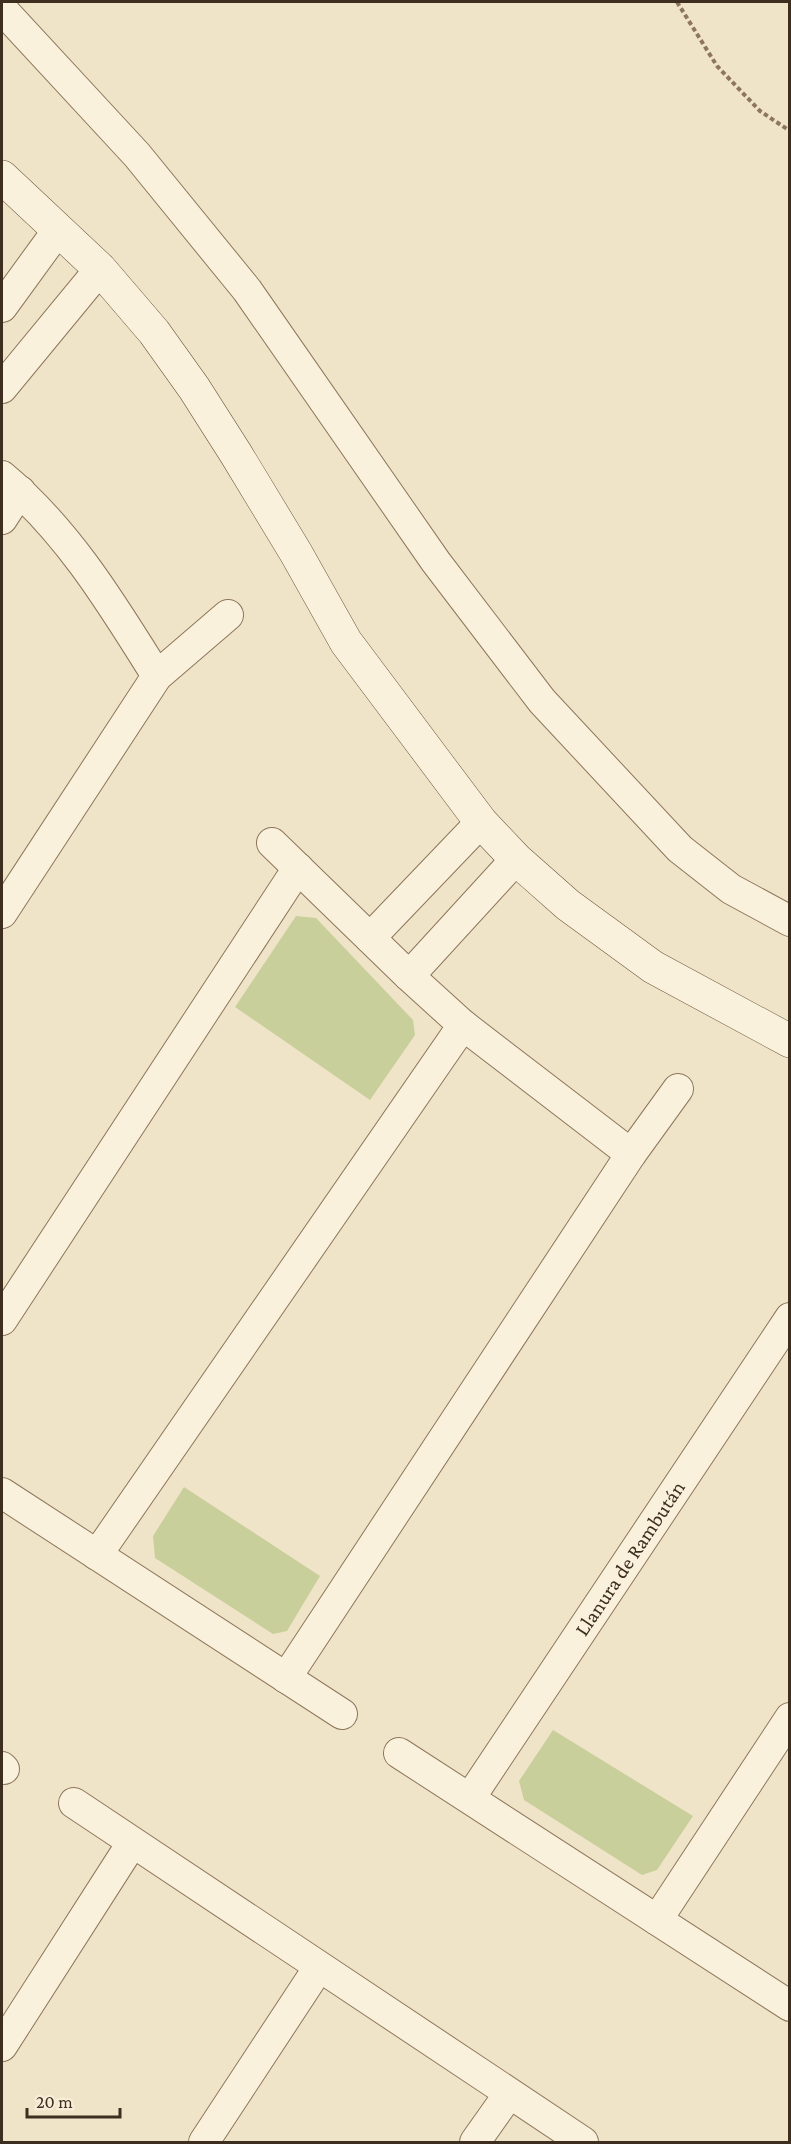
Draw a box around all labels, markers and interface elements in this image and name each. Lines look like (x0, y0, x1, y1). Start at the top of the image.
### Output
street label: Llanura de Rambután (570, 1476, 690, 1640)
scale bar (27, 2081, 120, 2119)
text: 20 m (36, 2092, 73, 2112)

